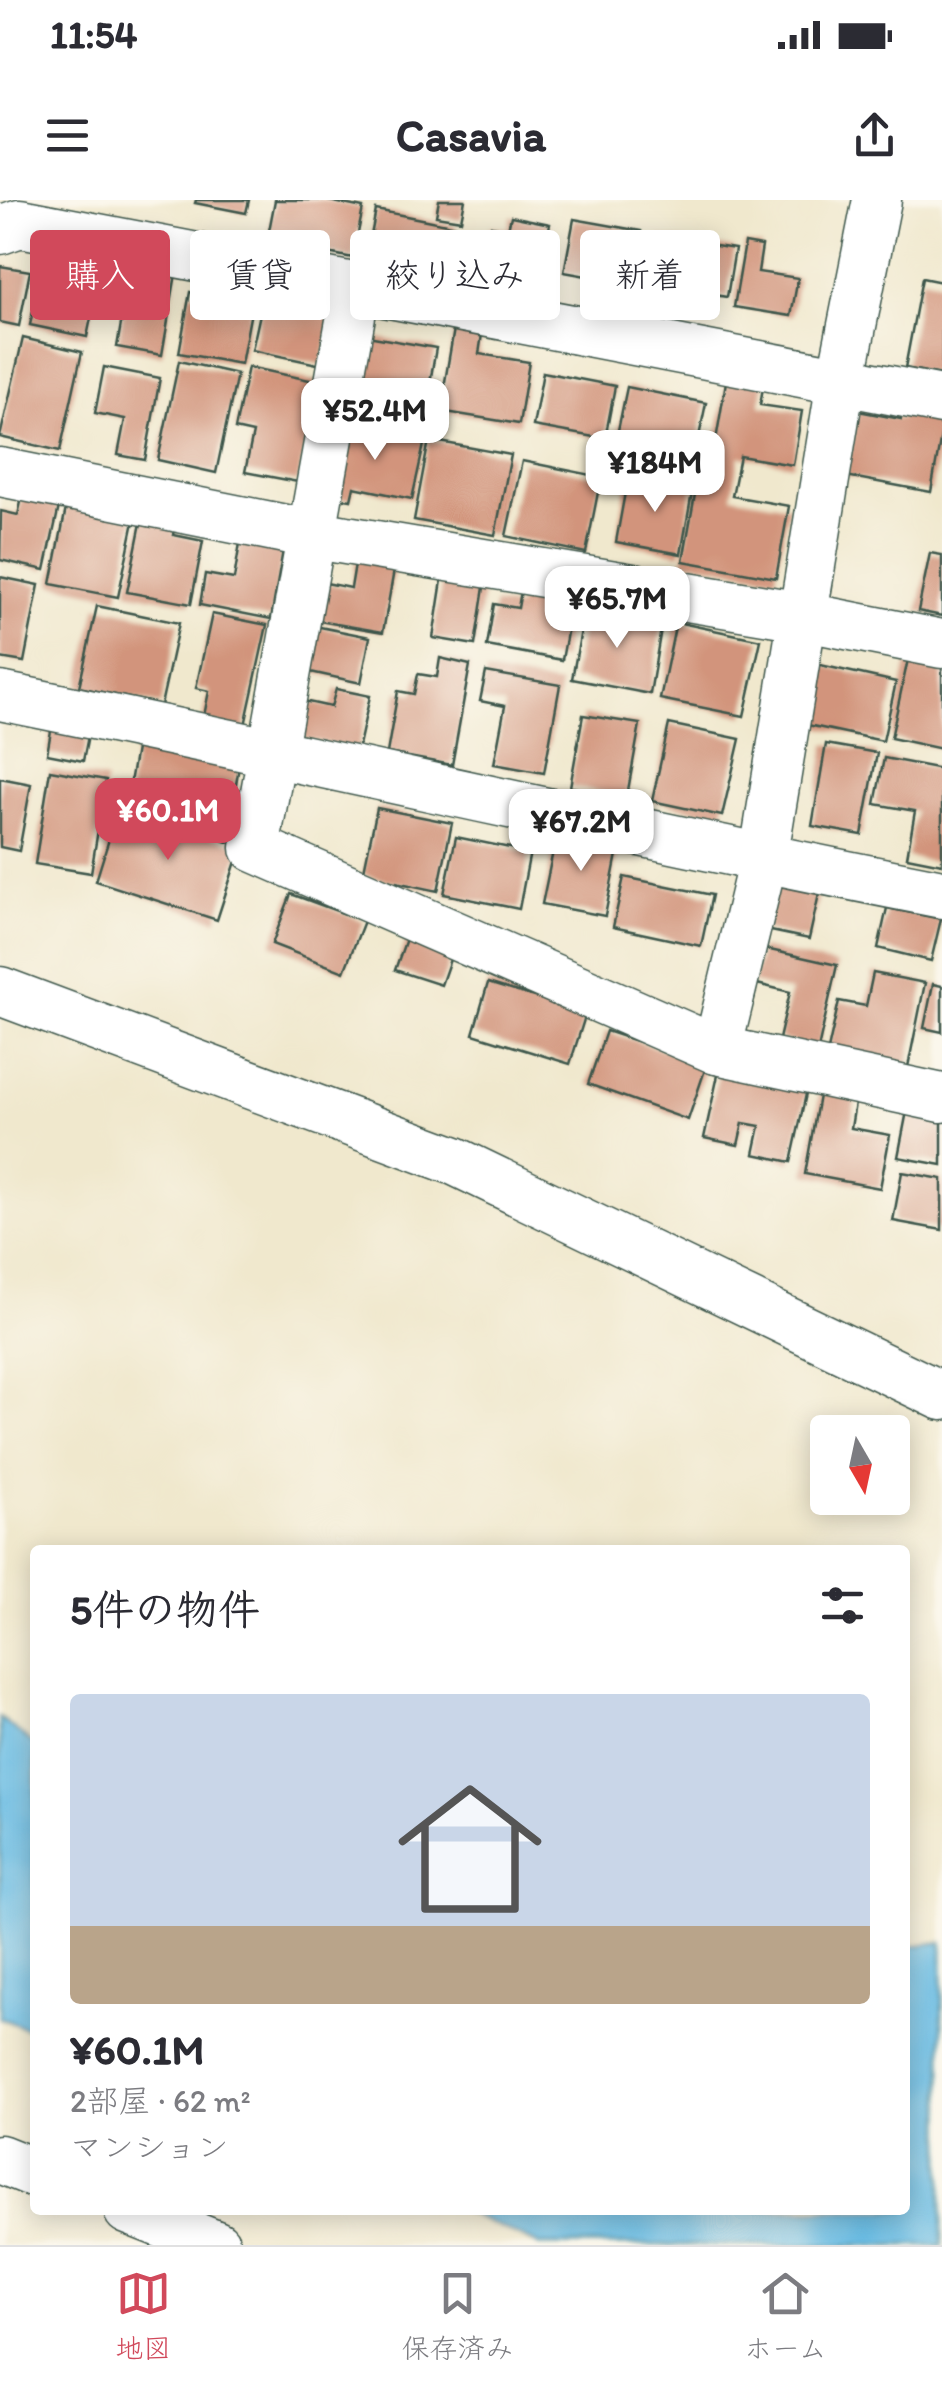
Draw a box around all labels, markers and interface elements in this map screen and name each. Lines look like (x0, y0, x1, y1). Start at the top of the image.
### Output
text: 11:54 (50, 12, 137, 58)
icon: menu (40, 108, 95, 163)
text: Casavia (396, 108, 546, 162)
icon: share (847, 108, 902, 163)
chip: 購入 (30, 230, 170, 320)
chip: 賃貸 (190, 230, 330, 320)
chip: 絞り込み (350, 230, 560, 320)
chip: 新着 (580, 230, 720, 320)
pin: ¥52.4M (294, 378, 456, 463)
text: ¥52.4M (323, 391, 427, 429)
pin: ¥184M (585, 430, 725, 515)
text: ¥184M (608, 443, 702, 481)
pin: ¥65.7M (536, 566, 698, 651)
text: ¥65.7M (567, 579, 667, 617)
pin: ¥60.1M (87, 778, 249, 863)
pin: ¥67.2M (500, 789, 662, 874)
text: ¥60.1M (117, 791, 219, 829)
text: ¥67.2M (531, 802, 631, 840)
north arrow (810, 1415, 910, 1515)
map controls (810, 1415, 910, 1515)
icon: filters (815, 1578, 870, 1633)
text: 5件の物件 (70, 1584, 260, 1635)
icon: home (380, 1759, 560, 1939)
text: ¥60.1M (70, 2024, 204, 2075)
text: 2部屋 · 62 m² (70, 2082, 251, 2120)
text: マンション (70, 2128, 229, 2166)
tab: 地図 (115, 2266, 171, 2366)
tab: 保存済み (402, 2266, 514, 2366)
tab: ホーム (744, 2266, 827, 2366)

